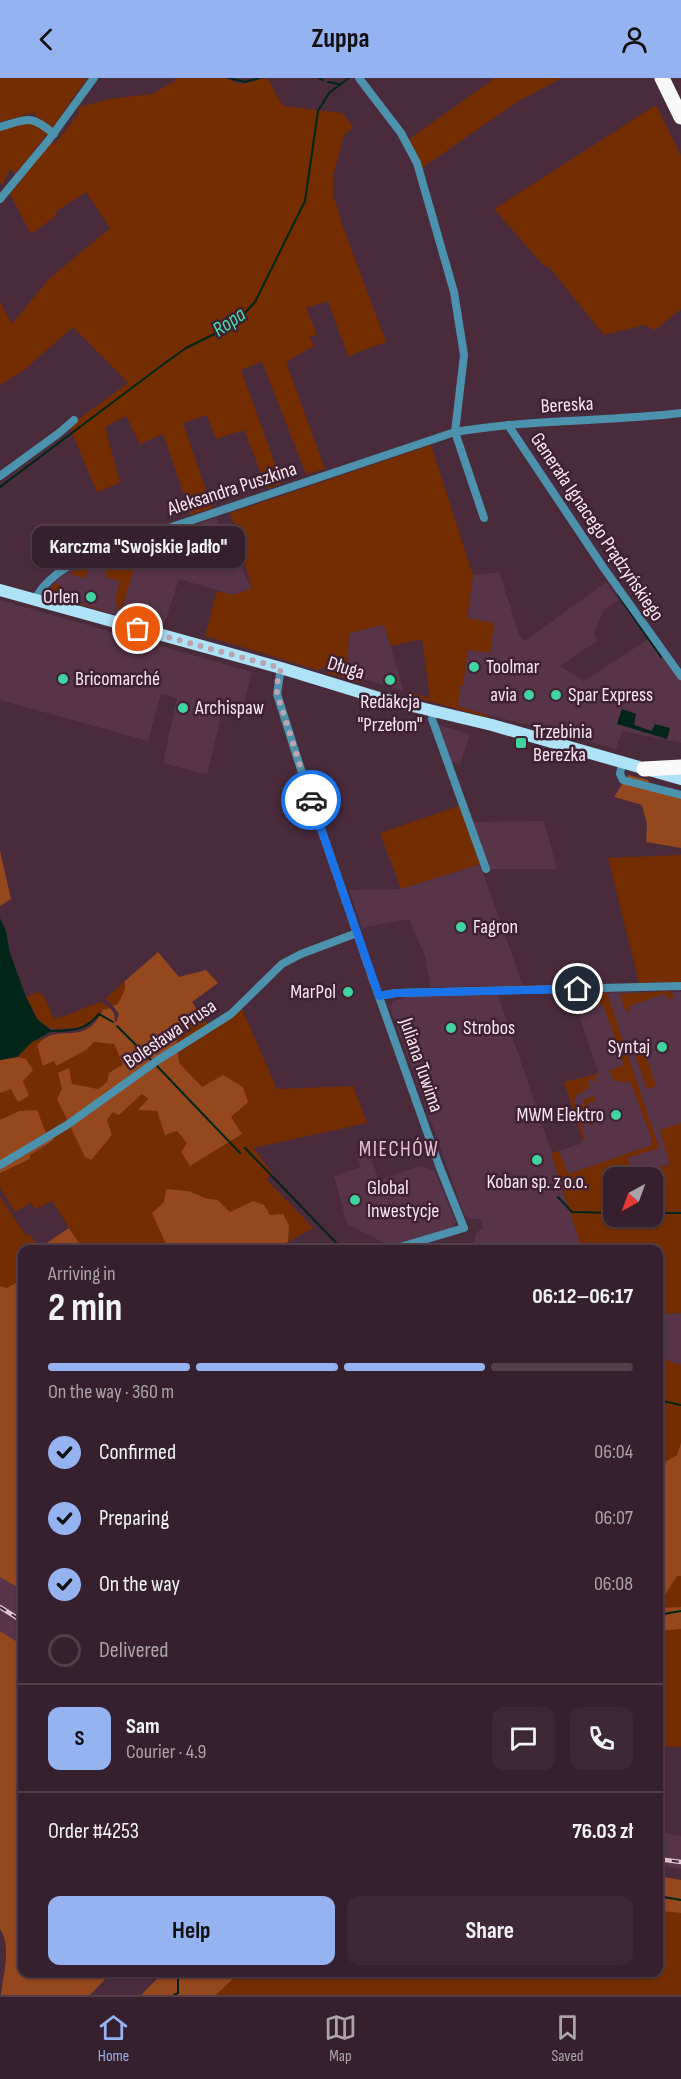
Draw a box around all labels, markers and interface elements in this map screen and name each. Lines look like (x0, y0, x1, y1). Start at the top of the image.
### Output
icon: back (30, 23, 63, 56)
text: Zuppa (312, 23, 369, 55)
icon: person (618, 23, 651, 56)
water label: Ropa (208, 302, 251, 342)
street label: Bereska (540, 392, 594, 418)
street label: Generała Ignacego Prądzyńskiego (525, 428, 669, 626)
street label: Aleksandra Puszkina (163, 457, 300, 521)
callout: Karczma "Swojskie Jadło" (32, 527, 244, 569)
text: Karczma "Swojskie Jadło" (50, 535, 227, 559)
place label: Orlen (43, 585, 79, 609)
marker: Orlen (84, 590, 98, 604)
pin (112, 603, 163, 654)
icon: bag (121, 612, 154, 645)
street label: Długa (325, 651, 367, 685)
place label: Toolmar (486, 655, 540, 679)
marker: Toolmar (467, 660, 481, 674)
place label: Bricomarché (75, 667, 160, 691)
marker: Bricomarché (56, 672, 70, 686)
marker: Redakcja "Przełom" (383, 673, 397, 687)
place label: avia (490, 683, 517, 707)
place label: Spar Express (568, 683, 653, 707)
marker: avia (522, 688, 536, 702)
marker: Spar Express (549, 688, 563, 702)
place label: Redakcja "Przełom" (358, 690, 422, 737)
place label: Archispaw (194, 696, 264, 720)
marker: Archispaw (176, 701, 190, 715)
place label: Trzebinia Berezka (533, 720, 592, 767)
marker: Trzebinia Berezka (514, 736, 528, 750)
courier (281, 770, 341, 830)
icon: car (295, 784, 328, 817)
place label: Fagron (473, 915, 518, 939)
marker: Fagron (454, 920, 468, 934)
pin (552, 963, 603, 1014)
icon: home (561, 972, 594, 1005)
place label: MarPol (290, 980, 336, 1004)
marker: MarPol (341, 985, 355, 999)
street label: Bolesława Prusa (119, 994, 221, 1074)
street label: Juliana Tuwima (393, 1014, 448, 1115)
place label: Strobos (463, 1016, 515, 1040)
marker: Strobos (444, 1021, 458, 1035)
place label: Syntaj (608, 1035, 650, 1059)
marker: Syntaj (655, 1040, 669, 1054)
place label: MWM Elektro (517, 1103, 604, 1127)
marker: MWM Elektro (609, 1108, 623, 1122)
district label: MIECHÓW (359, 1137, 439, 1162)
marker: Koban sp. z o.o. (530, 1153, 544, 1167)
north arrow (603, 1167, 663, 1227)
map controls (603, 1167, 663, 1227)
place label: Koban sp. z o.o. (487, 1170, 587, 1194)
place label: Global Inwestycje (367, 1176, 439, 1223)
marker: Global Inwestycje (348, 1193, 362, 1207)
text: Arriving in (48, 1262, 116, 1286)
text: 06:12–06:17 (532, 1283, 633, 1310)
text: 2 min (48, 1285, 122, 1332)
text: On the way · 360 m (48, 1380, 174, 1404)
icon: check (48, 1436, 81, 1469)
text: Confirmed (99, 1439, 176, 1466)
text: 06:04 (594, 1440, 633, 1464)
icon: check (48, 1502, 81, 1535)
text: Preparing (99, 1505, 169, 1532)
text: 06:07 (595, 1506, 633, 1530)
icon: check (48, 1568, 81, 1601)
text: On the way (99, 1571, 180, 1598)
text: 06:08 (594, 1572, 633, 1596)
text: Delivered (99, 1637, 168, 1664)
button: chat (492, 1707, 555, 1770)
button: phone (570, 1707, 633, 1770)
text: Sam (126, 1713, 160, 1740)
text: S (75, 1725, 84, 1752)
text: Courier · 4.9 (126, 1740, 206, 1764)
text: Order #4253 (48, 1818, 139, 1845)
text: 76.03 zł (572, 1818, 633, 1845)
button: Help (48, 1896, 335, 1965)
button: Share (347, 1896, 633, 1965)
tab: Home (97, 2011, 130, 2066)
tab: Map (324, 2011, 357, 2066)
tab: Saved (551, 2011, 584, 2066)

